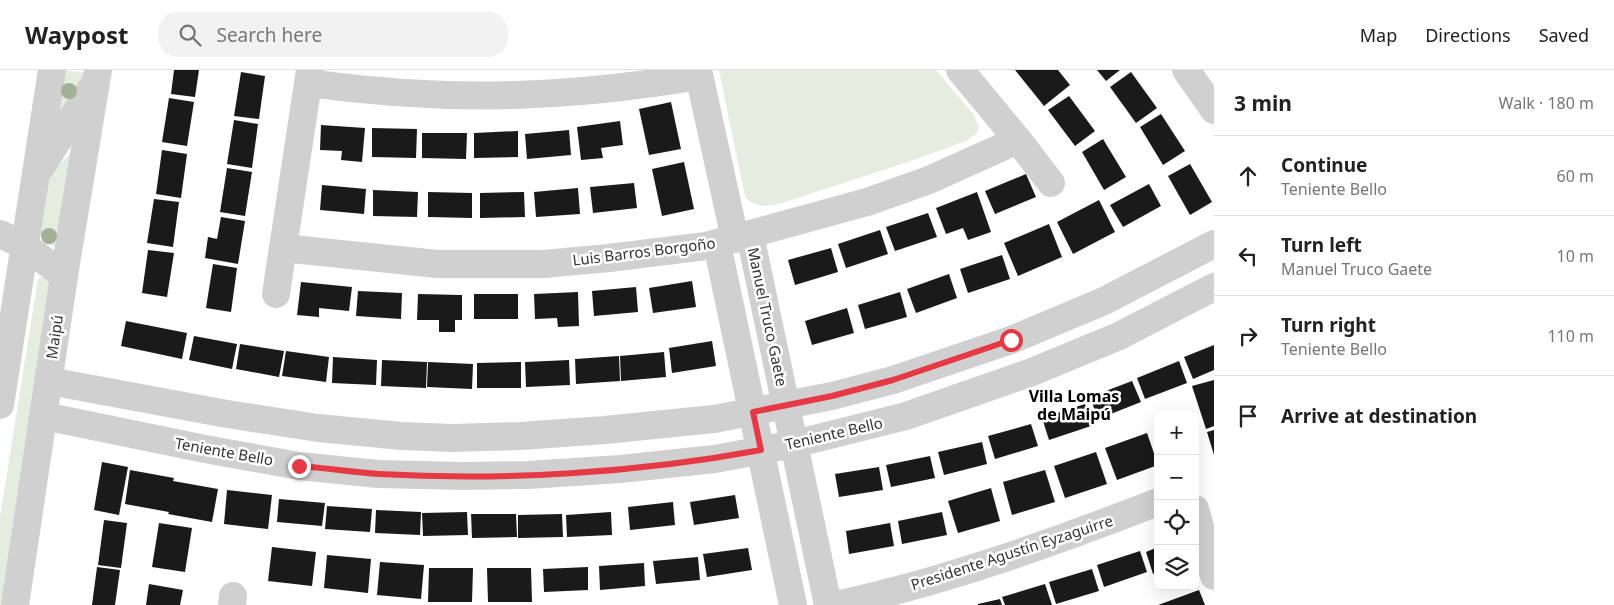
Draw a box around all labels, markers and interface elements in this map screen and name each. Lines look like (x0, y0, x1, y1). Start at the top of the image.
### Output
search box (158, 12, 508, 57)
text: Waypost (25, 18, 128, 51)
icon: search (176, 21, 204, 49)
text: Search here (216, 22, 322, 48)
text: Map (1360, 23, 1397, 47)
text: Directions (1425, 23, 1511, 47)
text: Saved (1539, 23, 1589, 47)
text: 3 min (1234, 89, 1292, 117)
text: Walk · 180 m (1499, 92, 1594, 114)
text: Continue (1281, 152, 1367, 178)
icon: ahead (1234, 162, 1262, 190)
text: 60 m (1557, 165, 1594, 187)
text: Teniente Bello (1281, 178, 1387, 200)
street label: Luis Barros Borgoño (571, 232, 717, 270)
text: Turn left (1281, 232, 1362, 258)
icon: left (1234, 242, 1262, 270)
street label: Manuel Truco Gaete (743, 245, 792, 388)
text: 10 m (1557, 245, 1594, 267)
text: Manuel Truco Gaete (1281, 258, 1432, 280)
text: Turn right (1281, 312, 1376, 338)
street label: Maipú (41, 313, 67, 360)
icon: right (1234, 322, 1262, 350)
text: 110 m (1547, 325, 1594, 347)
route start (1000, 329, 1023, 352)
text: Teniente Bello (1281, 338, 1387, 360)
district label: Villa Lomas de Maipú (1029, 385, 1119, 425)
icon: arrive (1234, 402, 1262, 430)
text: Arrive at destination (1281, 403, 1477, 429)
map controls (1154, 410, 1199, 590)
button: + (1154, 410, 1199, 455)
street label: Teniente Bello (783, 412, 884, 454)
street label: Teniente Bello (173, 433, 275, 469)
route end (288, 455, 311, 478)
button: − (1154, 455, 1199, 500)
button: locate (1154, 500, 1199, 545)
street label: Presidente Agustín Eyzaguirre (908, 510, 1115, 594)
button: layers (1154, 545, 1199, 590)

